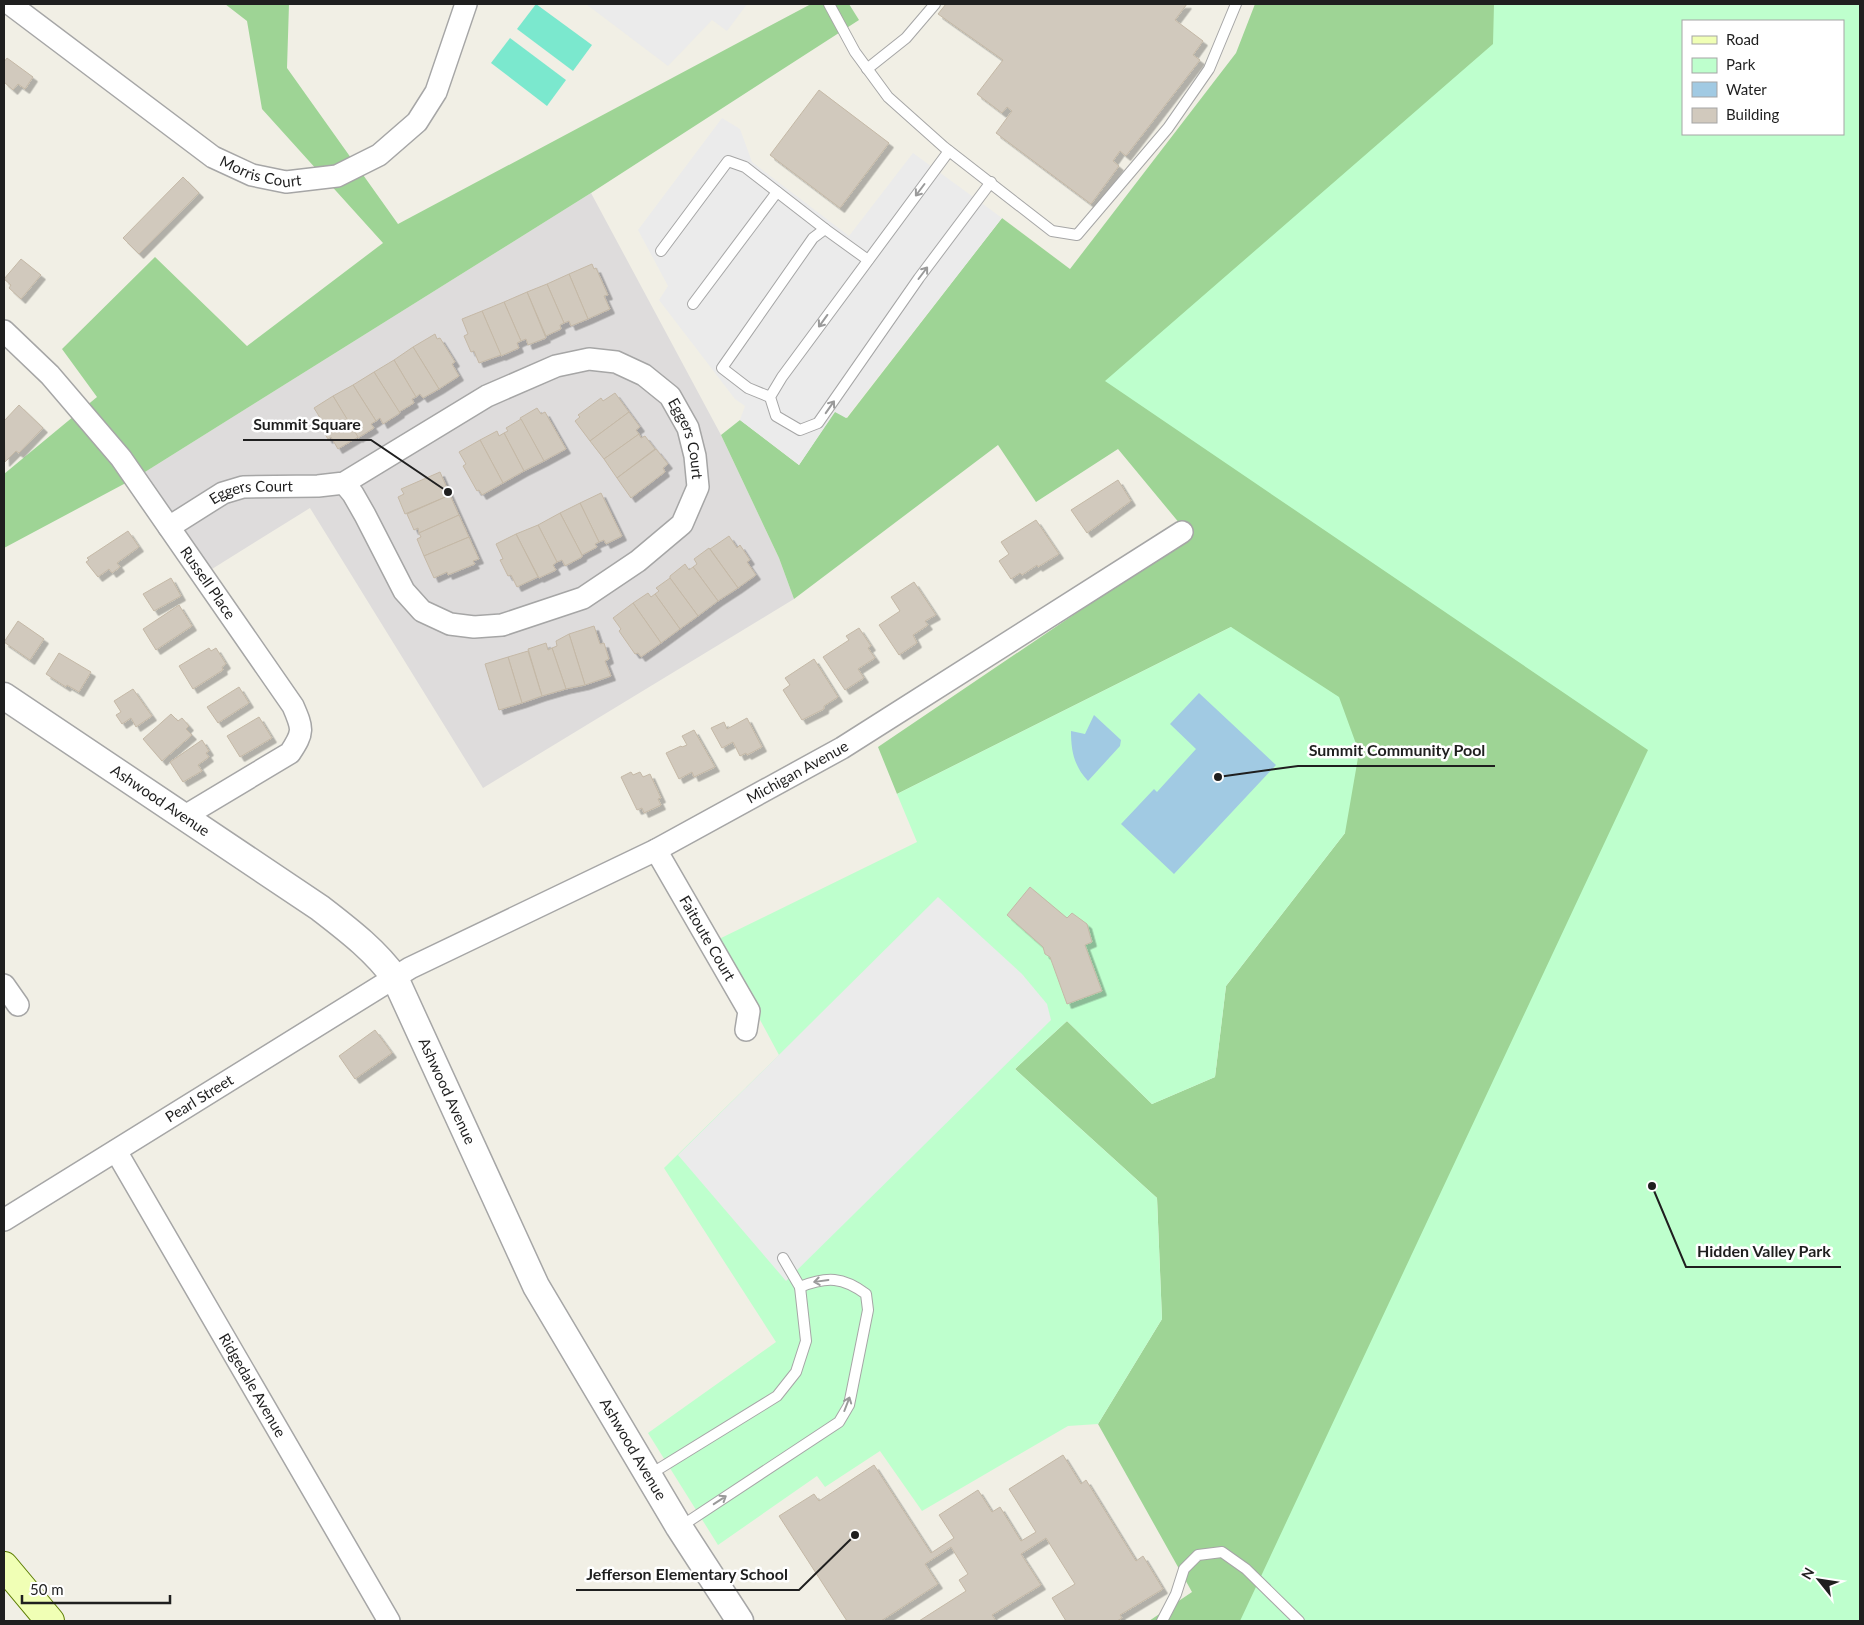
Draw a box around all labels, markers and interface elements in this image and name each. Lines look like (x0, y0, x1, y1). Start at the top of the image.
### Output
legend (1682, 20, 1844, 135)
text: Road (1726, 30, 1759, 48)
text: Park (1726, 55, 1756, 73)
text: Water (1726, 80, 1767, 98)
text: Building (1726, 105, 1779, 123)
street label: Morris Court (217, 151, 303, 190)
one-way arrow (914, 183, 925, 196)
one-way arrow (917, 267, 928, 280)
one-way arrow (818, 314, 828, 328)
street label: Eggers Court (665, 394, 707, 481)
one-way arrow (825, 400, 835, 414)
callout: Summit Square (243, 409, 371, 440)
text: Summit Square (253, 414, 361, 433)
street label: Eggers Court (205, 476, 294, 507)
street label: Russell Place (177, 543, 240, 622)
callout: Summit Community Pool (1298, 735, 1495, 766)
street label: Michigan Avenue (743, 736, 851, 807)
text: Summit Community Pool (1309, 740, 1485, 759)
street label: Ashwood Avenue (108, 760, 214, 840)
street label: Faitoute Court (676, 892, 740, 984)
street label: Ashwood Avenue (416, 1035, 480, 1147)
street label: Pearl Street (162, 1070, 237, 1126)
callout: Hidden Valley Park (1686, 1236, 1841, 1267)
text: Hidden Valley Park (1697, 1241, 1831, 1260)
one-way arrow (813, 1276, 829, 1286)
street label: Ridgedale Avenue (216, 1330, 290, 1440)
street label: Ashwood Avenue (597, 1395, 671, 1503)
one-way arrow (843, 1397, 853, 1412)
one-way arrow (713, 1495, 727, 1506)
north arrow (1794, 1555, 1844, 1605)
callout: Jefferson Elementary School (576, 1559, 799, 1590)
text: Jefferson Elementary School (586, 1564, 788, 1583)
text: N (1797, 1564, 1817, 1582)
scale bar (22, 1572, 170, 1604)
text: 50 m (30, 1580, 64, 1598)

